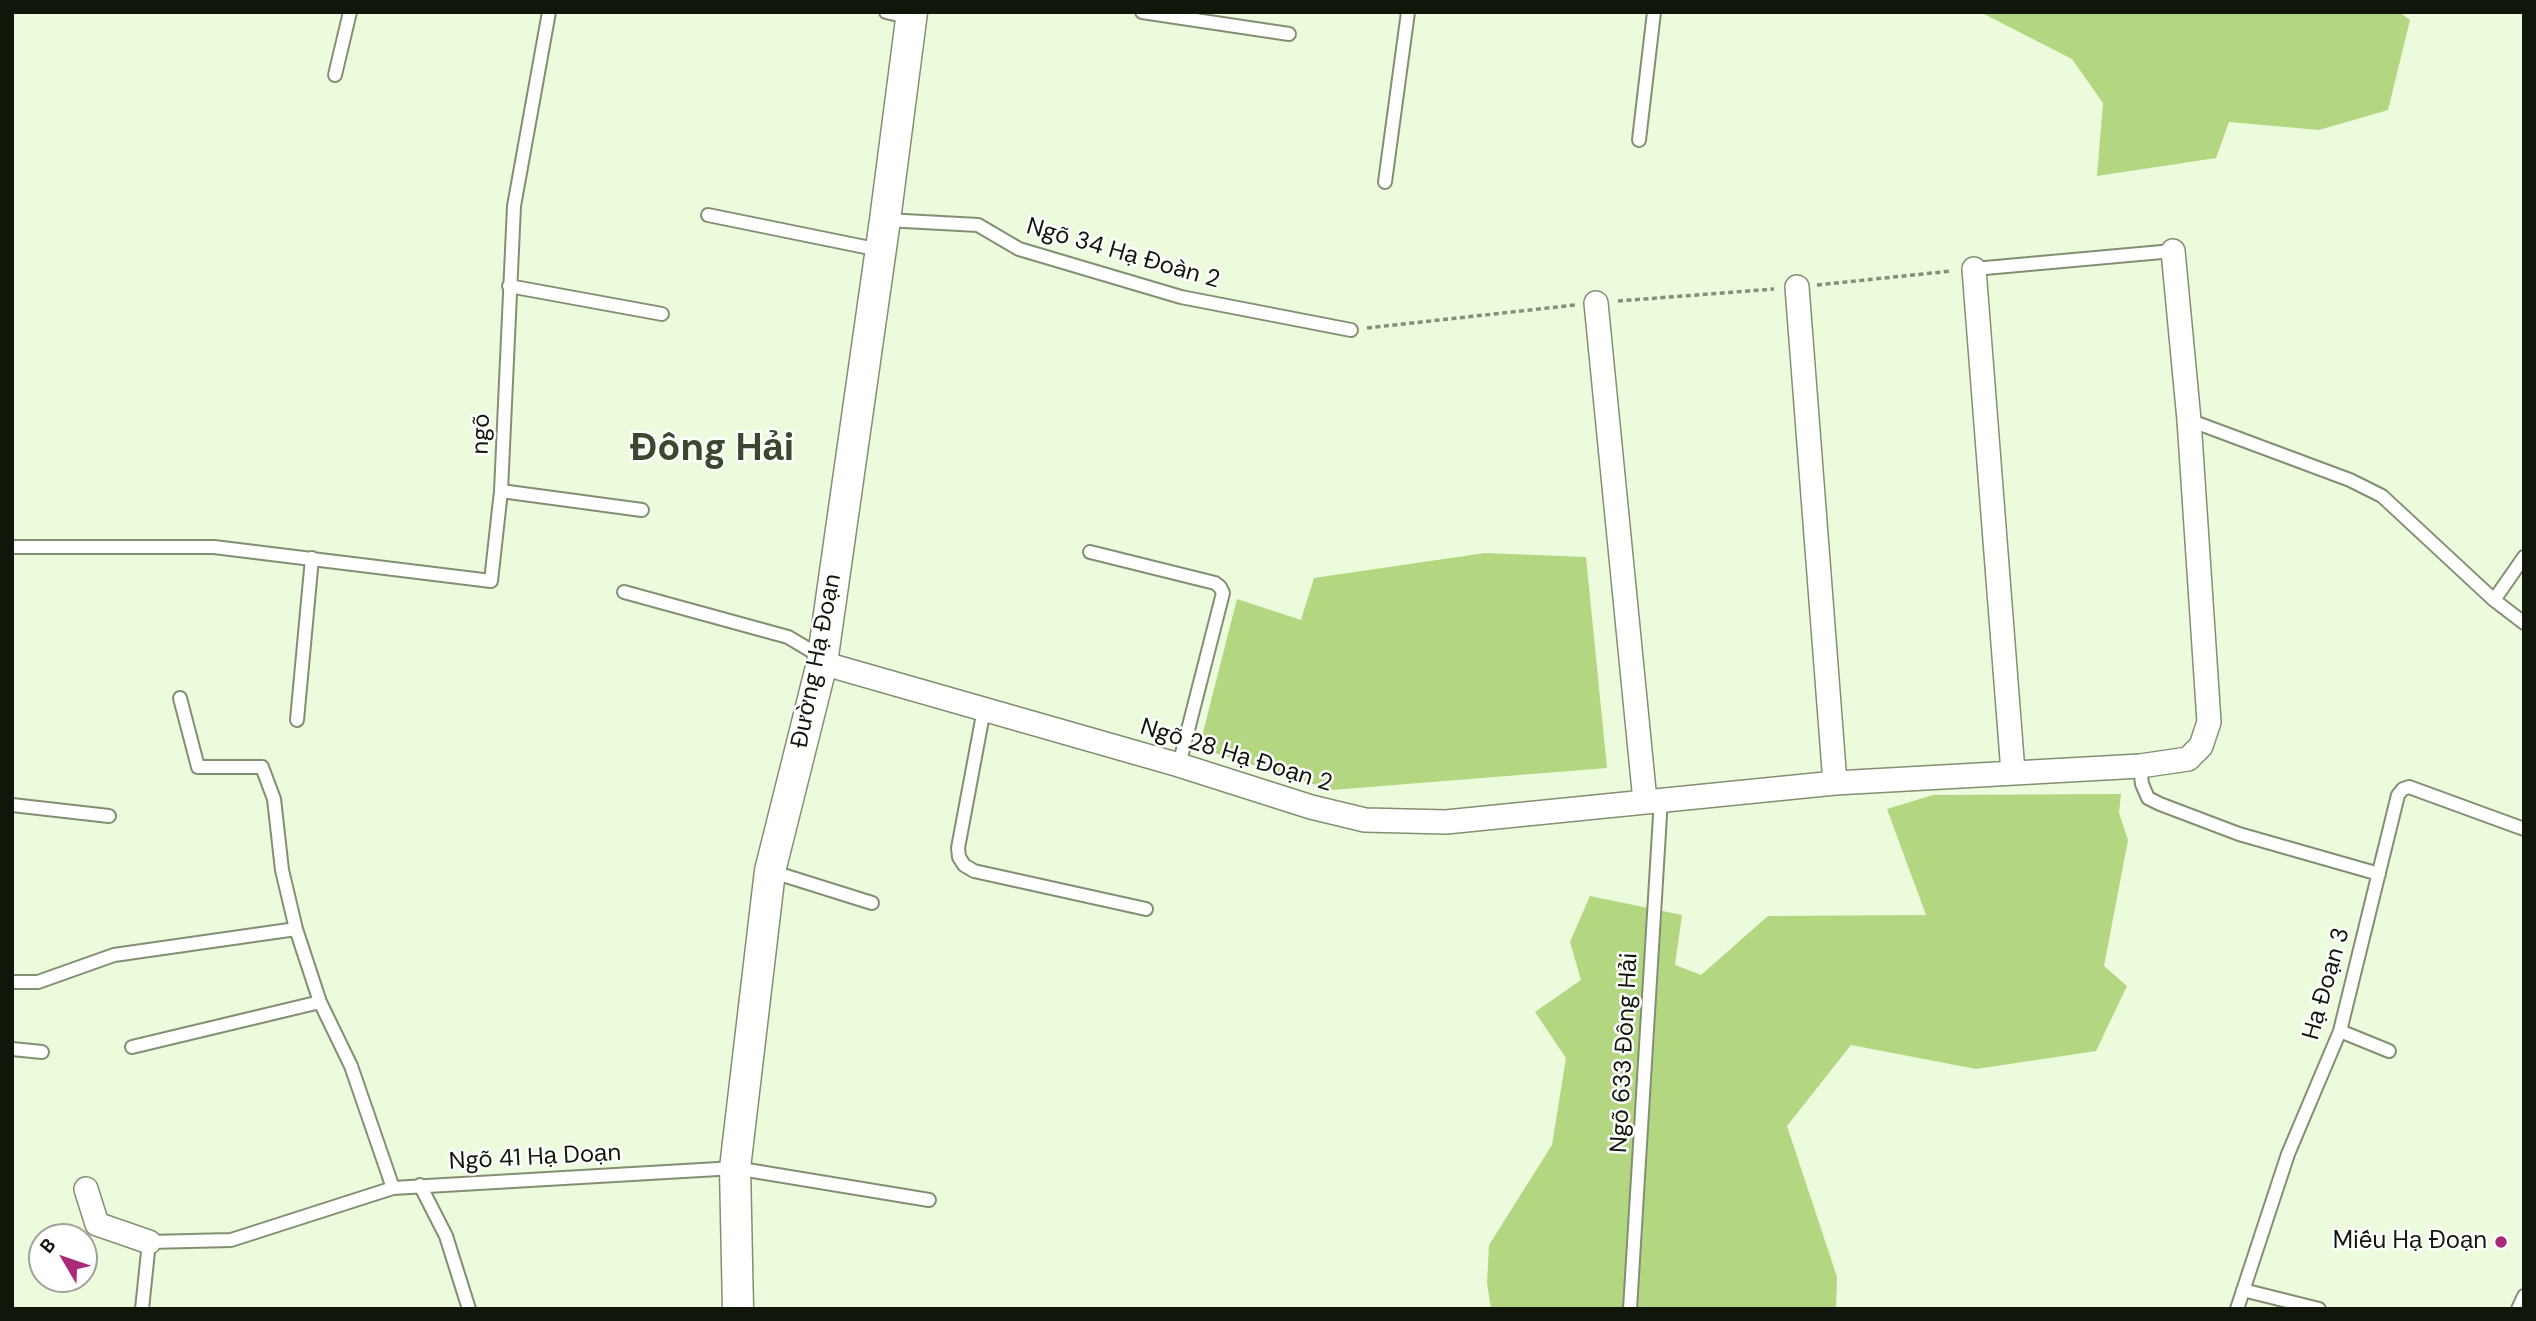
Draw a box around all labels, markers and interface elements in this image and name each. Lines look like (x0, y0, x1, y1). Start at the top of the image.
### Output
street label: Ngõ 34 Hạ Đoàn 2 (1023, 213, 1223, 295)
street label: ngõ (467, 413, 497, 455)
district label: Đông Hải (630, 427, 794, 473)
street label: Đường Hạ Đoạn (786, 571, 848, 751)
street label: Ngõ 28 Hạ Đoạn 2 (1137, 713, 1335, 799)
street label: Hạ Đoạn 3 (2297, 925, 2357, 1043)
street label: Ngõ 633 Đông Hải (1605, 952, 1645, 1154)
street label: Ngõ 41 Hạ Doạn (448, 1139, 622, 1177)
north arrow (28, 1223, 98, 1293)
place label: Miếu Hạ Đoạn (2333, 1228, 2487, 1256)
text: B (34, 1233, 61, 1258)
marker: Miếu Hạ Đoạn (2493, 1234, 2509, 1250)

